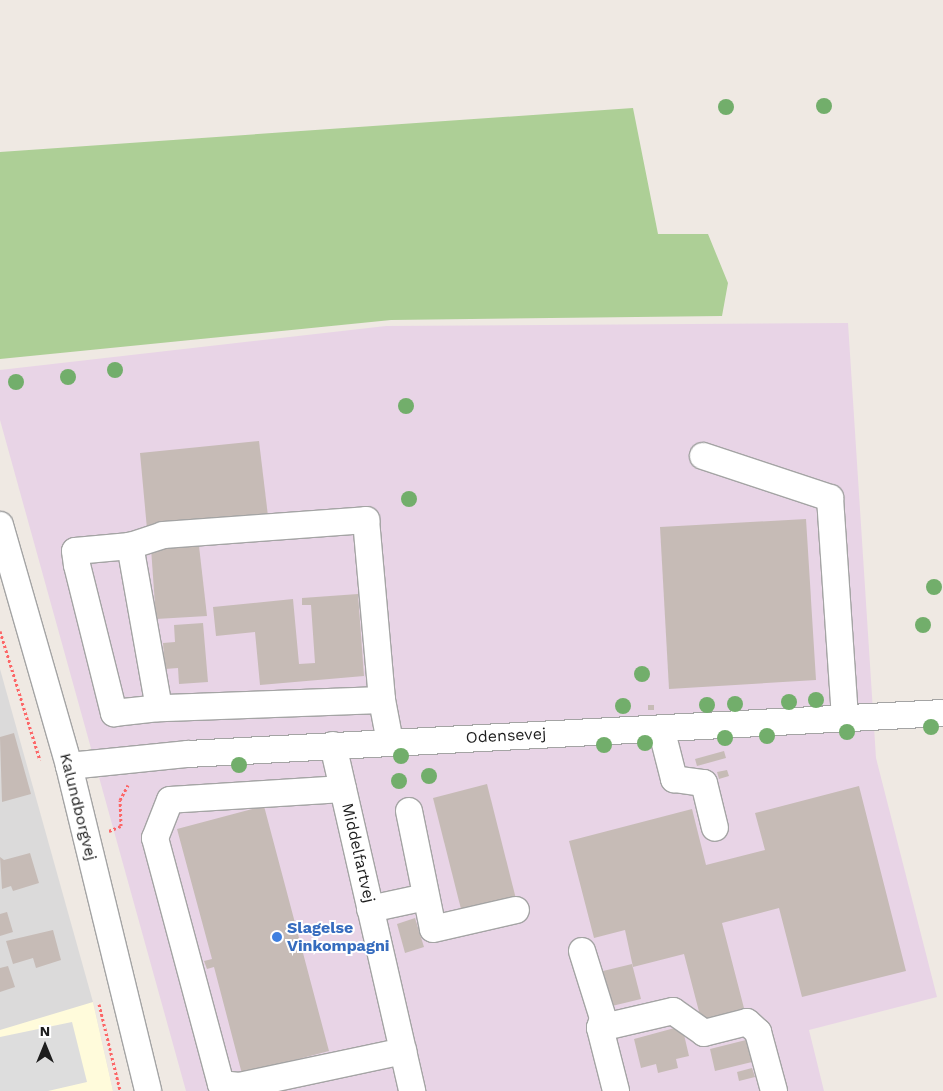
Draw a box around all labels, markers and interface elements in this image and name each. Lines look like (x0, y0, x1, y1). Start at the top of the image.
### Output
street label: Odensevej (465, 724, 547, 748)
street label: Kalundborgvej (55, 751, 101, 863)
street label: Middelfartvej (337, 801, 379, 905)
place label: Slagelse Vinkompagni (287, 918, 390, 956)
marker: Slagelse Vinkompagni (271, 931, 283, 943)
north arrow (20, 1021, 70, 1071)
text: N (40, 1023, 50, 1039)

